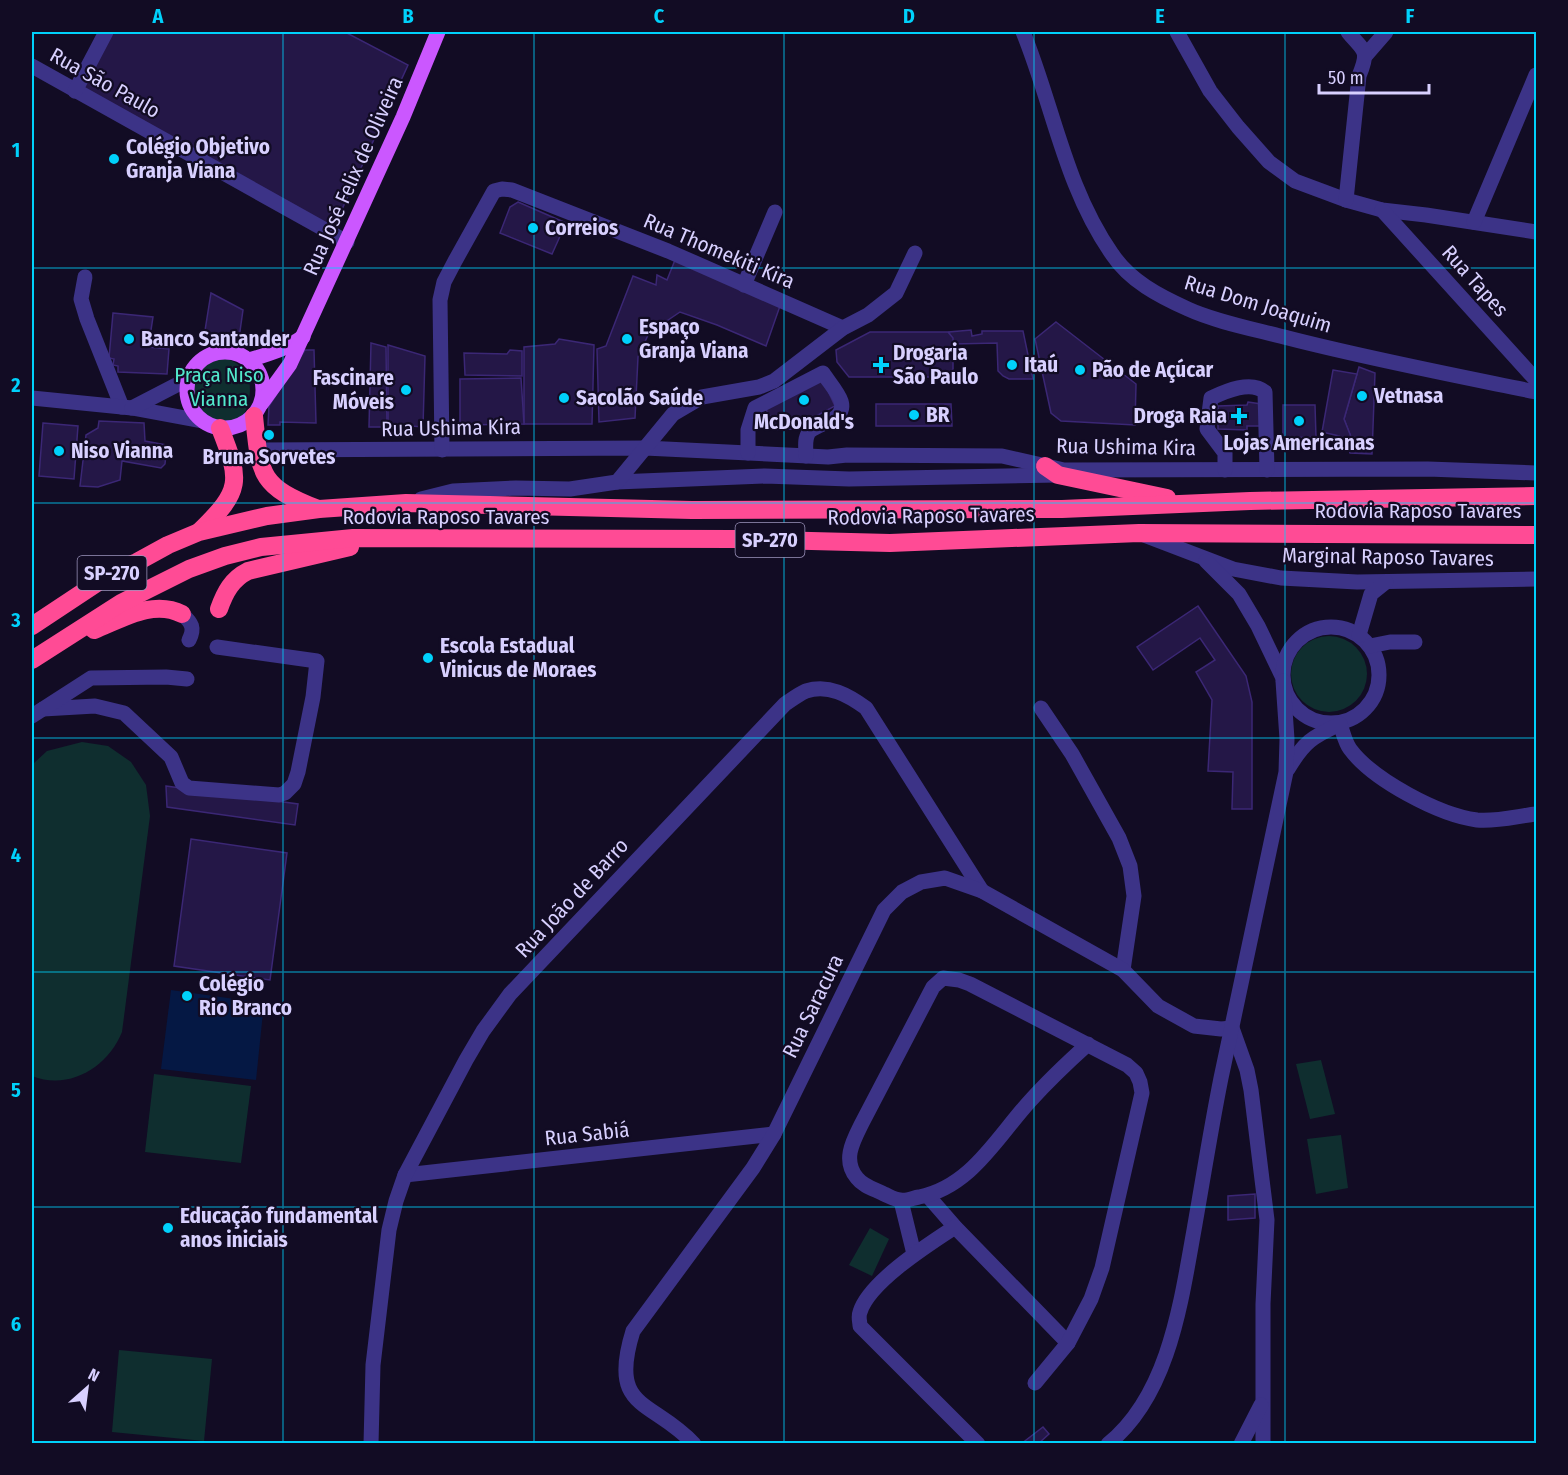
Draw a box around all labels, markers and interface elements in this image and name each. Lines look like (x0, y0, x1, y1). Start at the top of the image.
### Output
text: A (152, 4, 165, 28)
text: B (402, 4, 414, 28)
text: C (654, 4, 665, 28)
text: D (903, 4, 915, 28)
text: E (1155, 4, 1165, 28)
text: F (1406, 4, 1415, 28)
street label: Rua São Paulo (45, 42, 165, 124)
scale bar (1319, 57, 1428, 95)
text: 50 m (1328, 67, 1364, 89)
street label: Rua José Felix de Oliveira (297, 73, 409, 279)
place label: Colégio Objetivo Granja Viana (126, 134, 270, 184)
text: 1 (12, 138, 20, 162)
marker: Colégio Objetivo Granja Viana (107, 152, 121, 166)
street label: Rua Thomekiti Kira (640, 207, 798, 295)
place label: Correios (545, 215, 618, 241)
marker: Correios (526, 221, 540, 235)
street label: Rua Tapes (1436, 240, 1514, 322)
street label: Rua Dom Joaquim (1181, 269, 1335, 339)
place label: Espaço Granja Viana (639, 314, 749, 364)
place label: Banco Santander (141, 326, 290, 352)
marker: Banco Santander (122, 332, 136, 346)
marker: Espaço Granja Viana (620, 332, 634, 346)
place label: Drogaria São Paulo (893, 340, 979, 390)
place label: Itaú (1024, 352, 1058, 378)
place label: Pão de Açúcar (1092, 357, 1214, 383)
marker: Drogaria São Paulo (874, 358, 888, 372)
marker: Itaú (1005, 358, 1019, 372)
park label: Praça Niso Vianna (174, 362, 264, 412)
marker: Pão de Açúcar (1073, 363, 1087, 377)
place label: Fascinare Móveis (313, 365, 394, 415)
text: 2 (10, 373, 21, 397)
marker: Fascinare Móveis (399, 383, 413, 397)
place label: Vetnasa (1373, 383, 1443, 409)
place label: Sacolão Saúde (576, 385, 704, 411)
marker: Vetnasa (1355, 389, 1369, 403)
marker: Sacolão Saúde (557, 391, 571, 405)
marker: McDonald's (797, 393, 811, 407)
place label: BR (926, 402, 950, 428)
place label: Droga Raia (1134, 403, 1227, 429)
marker: BR (907, 408, 921, 422)
place label: McDonald's (754, 409, 854, 435)
marker: Droga Raia (1232, 409, 1246, 423)
street label: Rua Ushima Kira (381, 414, 521, 442)
marker: Lojas Americanas (1292, 414, 1306, 428)
marker: Bruna Sorvetes (262, 428, 276, 442)
place label: Lojas Americanas (1223, 430, 1375, 456)
street label: Rua Ushima Kira (1056, 433, 1196, 461)
place label: Niso Vianna (71, 438, 173, 464)
marker: Niso Vianna (52, 444, 66, 458)
place label: Bruna Sorvetes (202, 444, 336, 470)
street label: Rodovia Raposo Tavares (1314, 498, 1522, 524)
street label: Rodovia Raposo Tavares (827, 501, 1035, 531)
street label: Rodovia Raposo Tavares (342, 504, 550, 530)
road number: SP-270 (736, 523, 804, 557)
street label: Marginal Raposo Tavares (1282, 542, 1494, 572)
road number: SP-270 (78, 556, 146, 590)
text: 3 (10, 608, 21, 632)
place label: Escola Estadual Vinicus de Moraes (439, 633, 597, 683)
marker: Escola Estadual Vinicus de Moraes (421, 651, 435, 665)
street label: Rua João de Barro (510, 833, 634, 963)
text: 4 (11, 843, 21, 867)
street label: Rua Saracura (777, 950, 849, 1062)
place label: Colégio Rio Branco (199, 971, 292, 1021)
marker: Colégio Rio Branco (180, 989, 194, 1003)
text: 5 (11, 1078, 21, 1102)
street label: Rua Sabiá (543, 1117, 631, 1151)
place label: Educação fundamental anos iniciais (180, 1203, 378, 1253)
marker: Educação fundamental anos iniciais (161, 1221, 175, 1235)
text: 6 (11, 1312, 21, 1336)
north arrow (57, 1358, 117, 1418)
text: N (85, 1365, 103, 1386)

